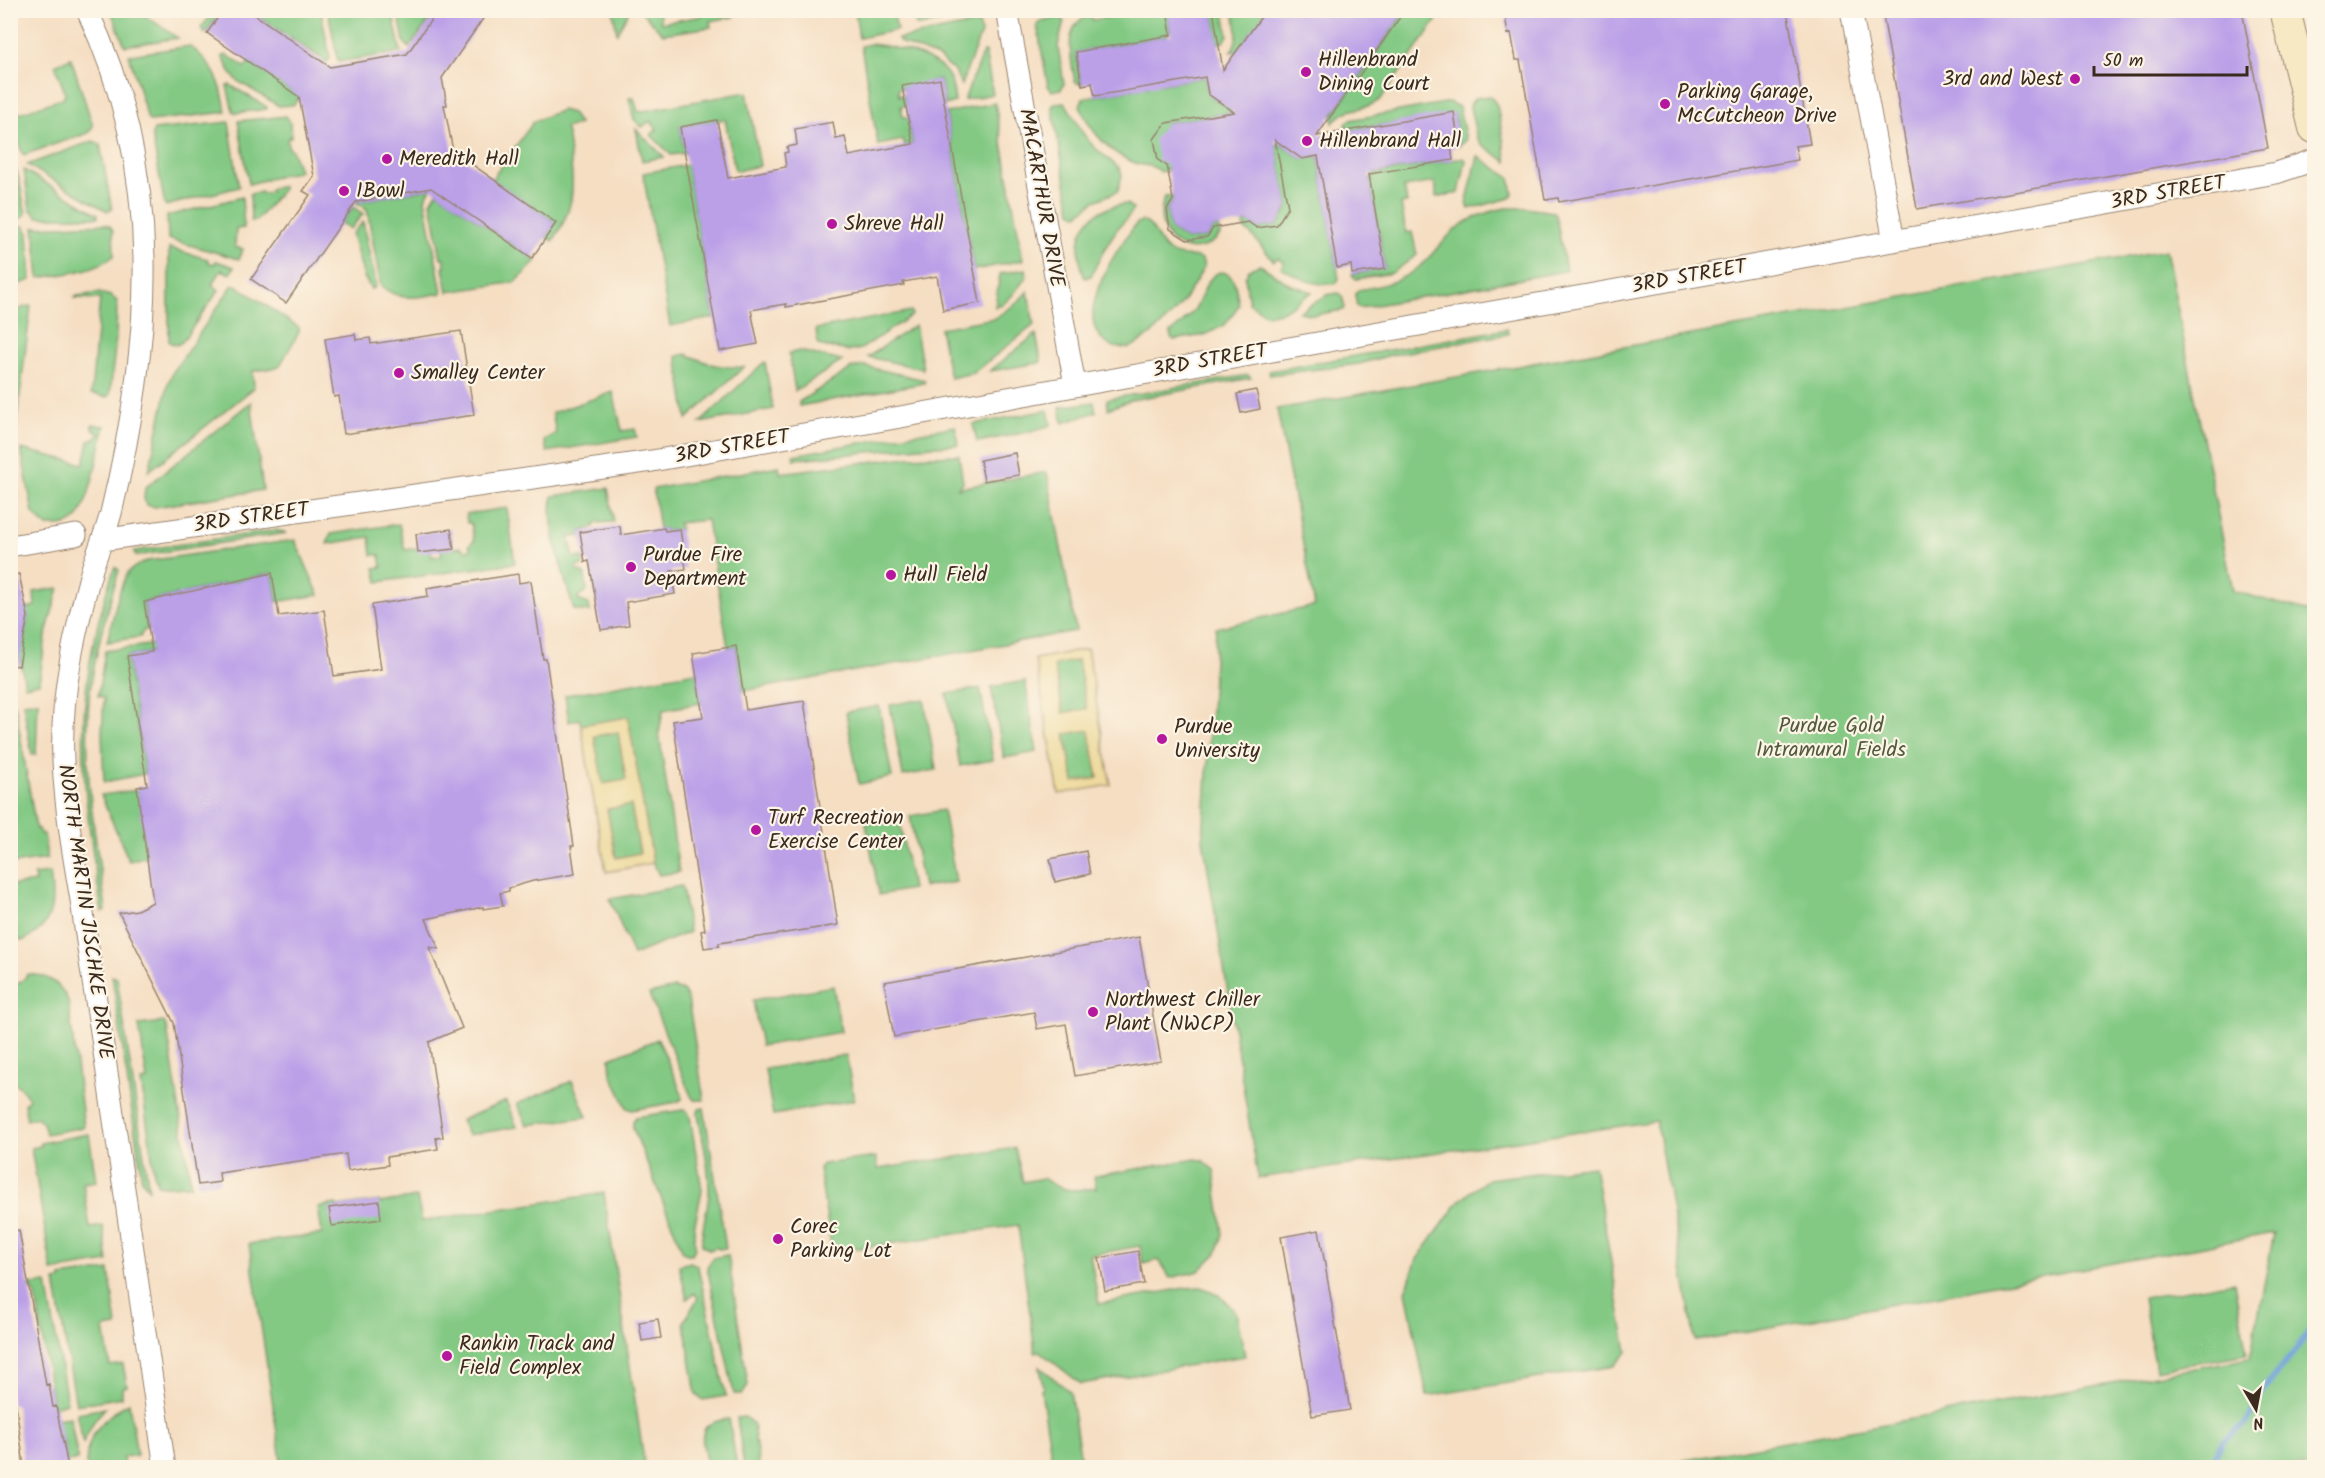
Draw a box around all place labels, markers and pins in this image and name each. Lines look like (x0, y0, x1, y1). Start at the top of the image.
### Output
place label: Hillenbrand Dining Court (1318, 44, 1430, 101)
place label: 3rd and West (1942, 63, 2064, 96)
marker: Hillenbrand Dining Court (1299, 65, 1313, 79)
marker: 3rd and West (2068, 72, 2082, 86)
place label: Parking Garage, McCutcheon Drive (1677, 76, 1837, 133)
marker: Parking Garage, McCutcheon Drive (1658, 97, 1672, 111)
place label: Hillenbrand Hall (1319, 125, 1461, 158)
marker: Hillenbrand Hall (1300, 134, 1314, 148)
place label: Meredith Hall (399, 143, 519, 176)
marker: Meredith Hall (380, 152, 394, 166)
place label: 1Bowl (356, 175, 405, 208)
marker: 1Bowl (337, 184, 351, 198)
place label: Shreve Hall (844, 208, 944, 241)
marker: Shreve Hall (825, 217, 839, 231)
place label: Smalley Center (411, 357, 546, 390)
marker: Smalley Center (392, 366, 406, 380)
place label: Purdue Fire Department (643, 539, 747, 596)
place label: Hull Field (903, 559, 987, 592)
marker: Purdue Fire Department (624, 560, 638, 574)
marker: Hull Field (884, 568, 898, 582)
place label: Purdue University (1174, 711, 1260, 768)
marker: Purdue University (1155, 732, 1169, 746)
place label: Turf Recreation Exercise Center (768, 802, 906, 859)
marker: Turf Recreation Exercise Center (749, 823, 763, 837)
place label: Northwest Chiller Plant (NWCP) (1105, 984, 1261, 1041)
marker: Northwest Chiller Plant (NWCP) (1086, 1005, 1100, 1019)
place label: Corec Parking Lot (790, 1211, 893, 1268)
marker: Corec Parking Lot (771, 1232, 785, 1246)
place label: Rankin Track and Field Complex (459, 1328, 614, 1385)
marker: Rankin Track and Field Complex (440, 1349, 454, 1363)

